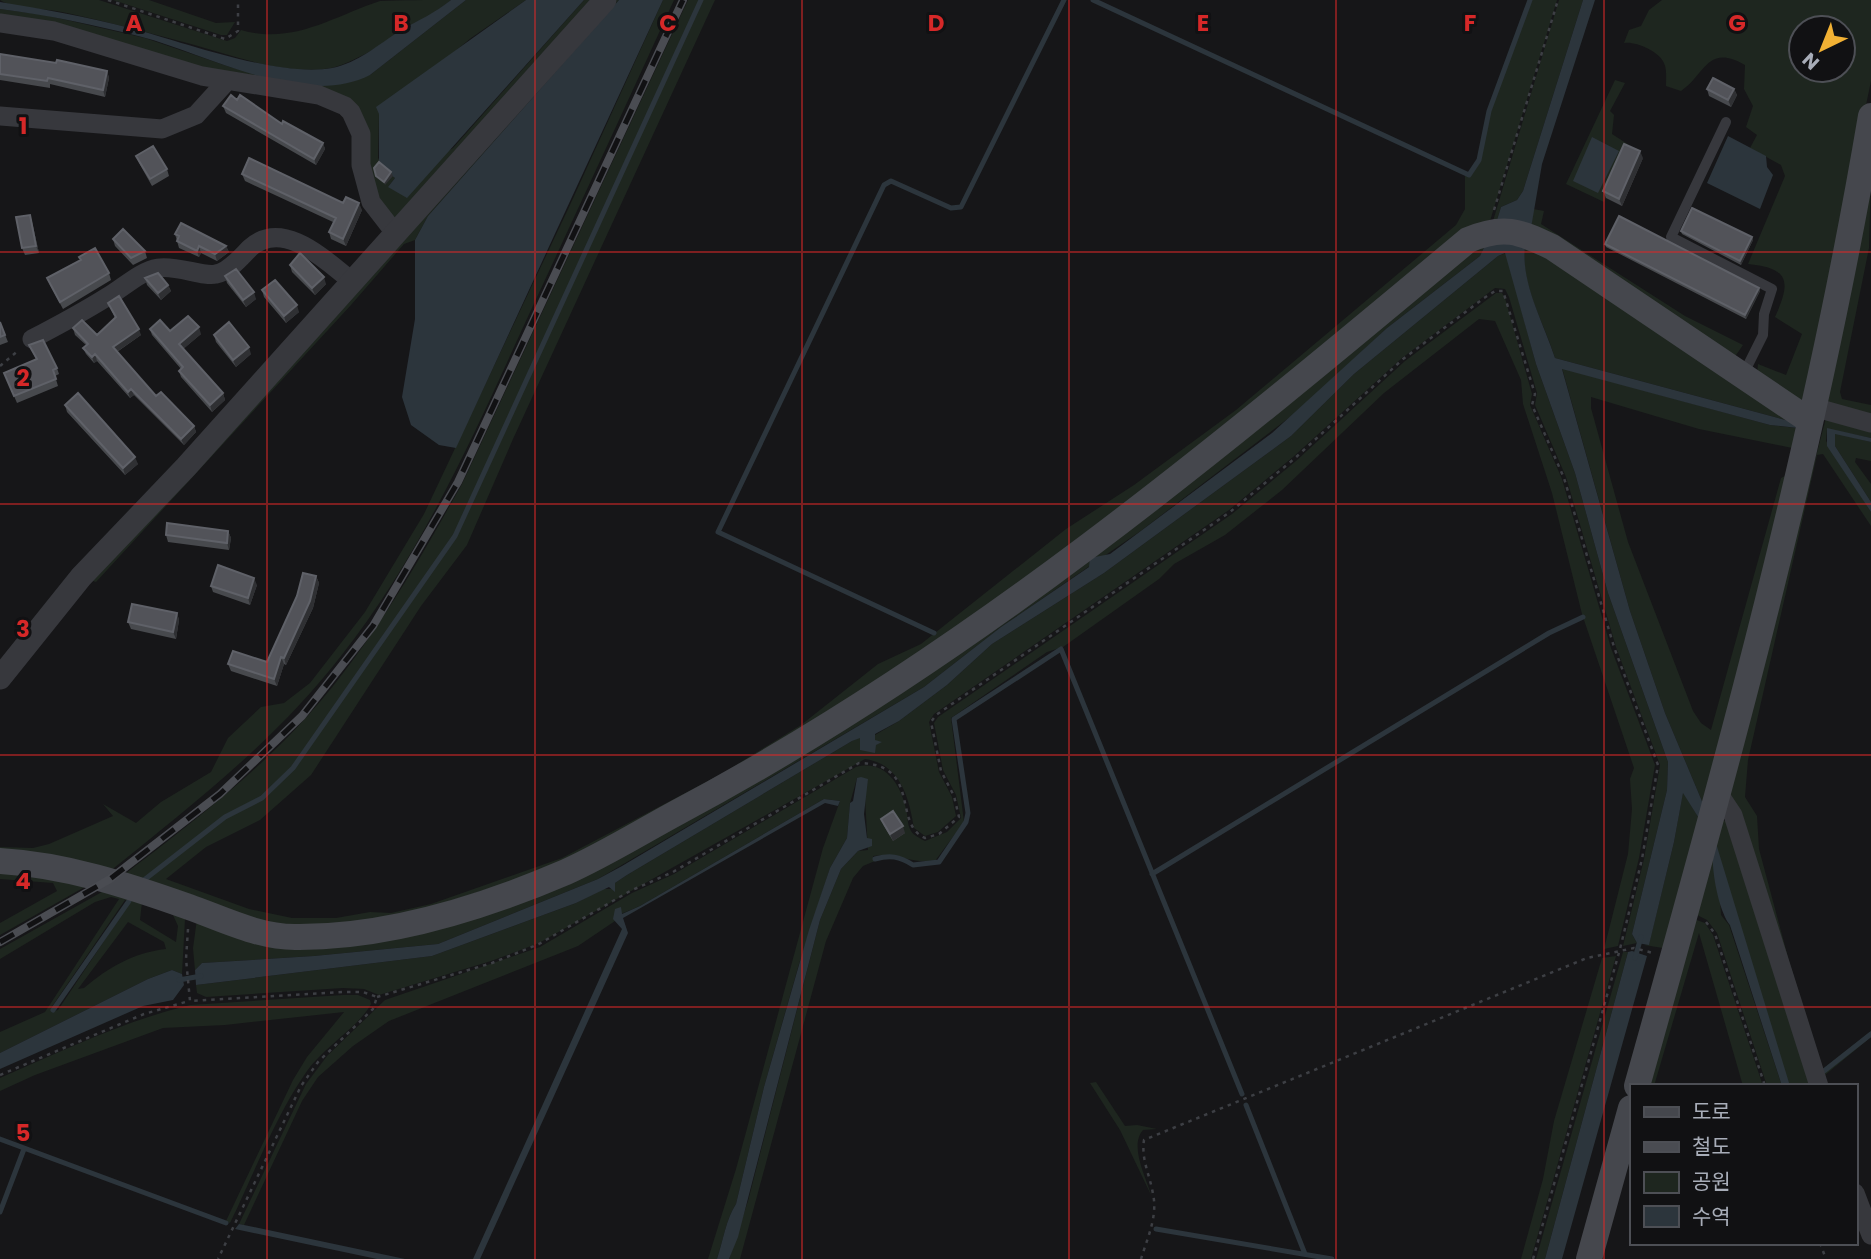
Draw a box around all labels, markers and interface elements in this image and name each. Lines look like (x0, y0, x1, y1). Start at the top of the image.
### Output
text: A (126, 7, 143, 39)
text: B (393, 7, 409, 39)
text: C (659, 7, 677, 39)
text: D (928, 7, 944, 39)
text: E (1197, 7, 1209, 39)
text: F (1464, 7, 1476, 39)
text: G (1728, 7, 1746, 39)
north arrow (1787, 14, 1857, 84)
text: N (1796, 46, 1825, 76)
text: 1 (19, 110, 27, 142)
text: 2 (16, 362, 30, 394)
text: 3 (16, 613, 30, 645)
text: 4 (15, 865, 31, 897)
legend (1630, 1084, 1857, 1245)
text: 도로 (1692, 1097, 1731, 1126)
text: 5 (16, 1117, 30, 1149)
text: 철도 (1692, 1132, 1731, 1161)
text: 공원 (1692, 1167, 1731, 1196)
text: 수역 (1692, 1202, 1731, 1231)

